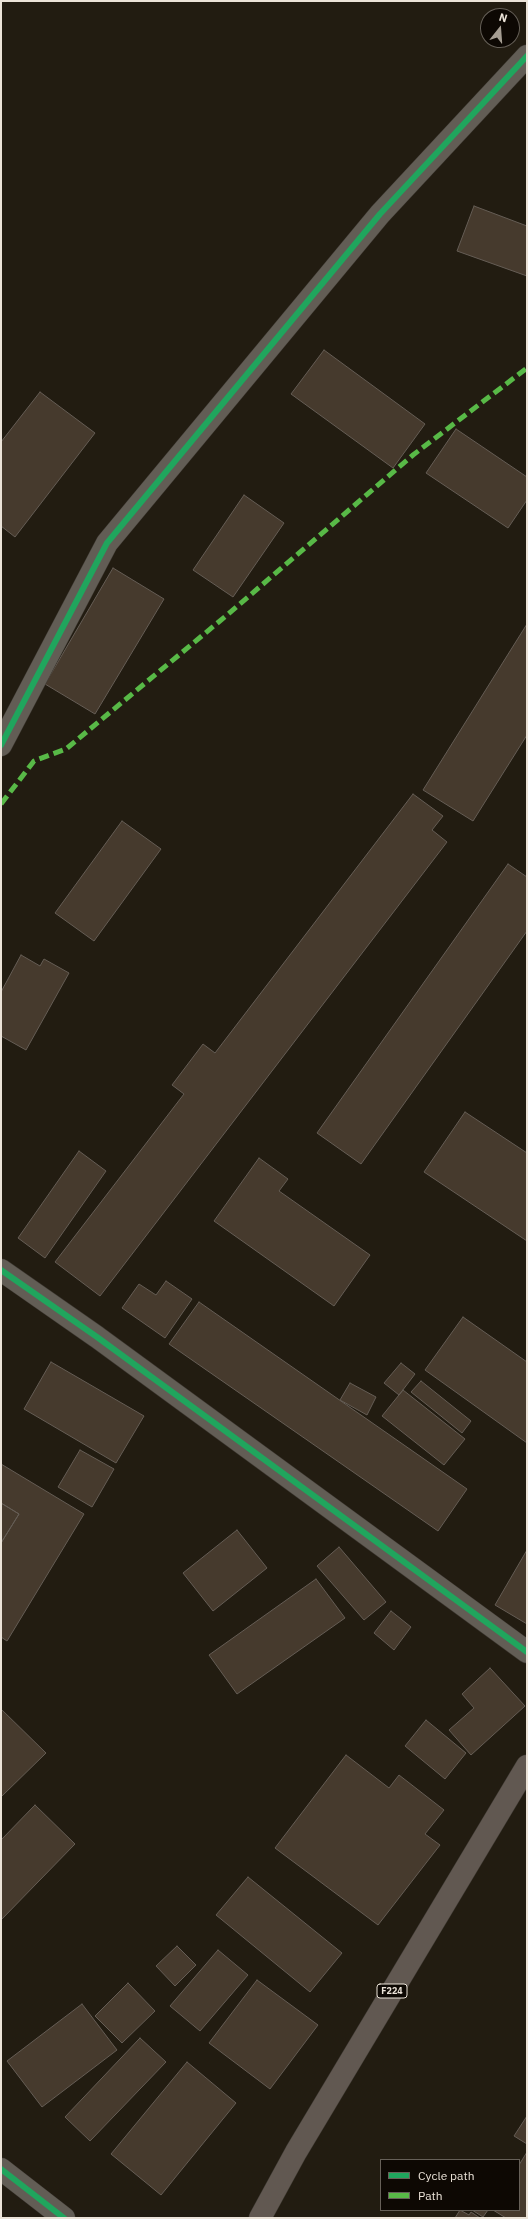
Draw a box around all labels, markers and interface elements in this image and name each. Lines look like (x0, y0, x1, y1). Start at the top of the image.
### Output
north arrow (480, 8, 520, 48)
text: N (497, 10, 509, 25)
road number: F224 (377, 1984, 407, 1998)
legend (380, 2159, 520, 2211)
text: Cycle path (418, 2168, 475, 2183)
text: Path (418, 2188, 443, 2203)

